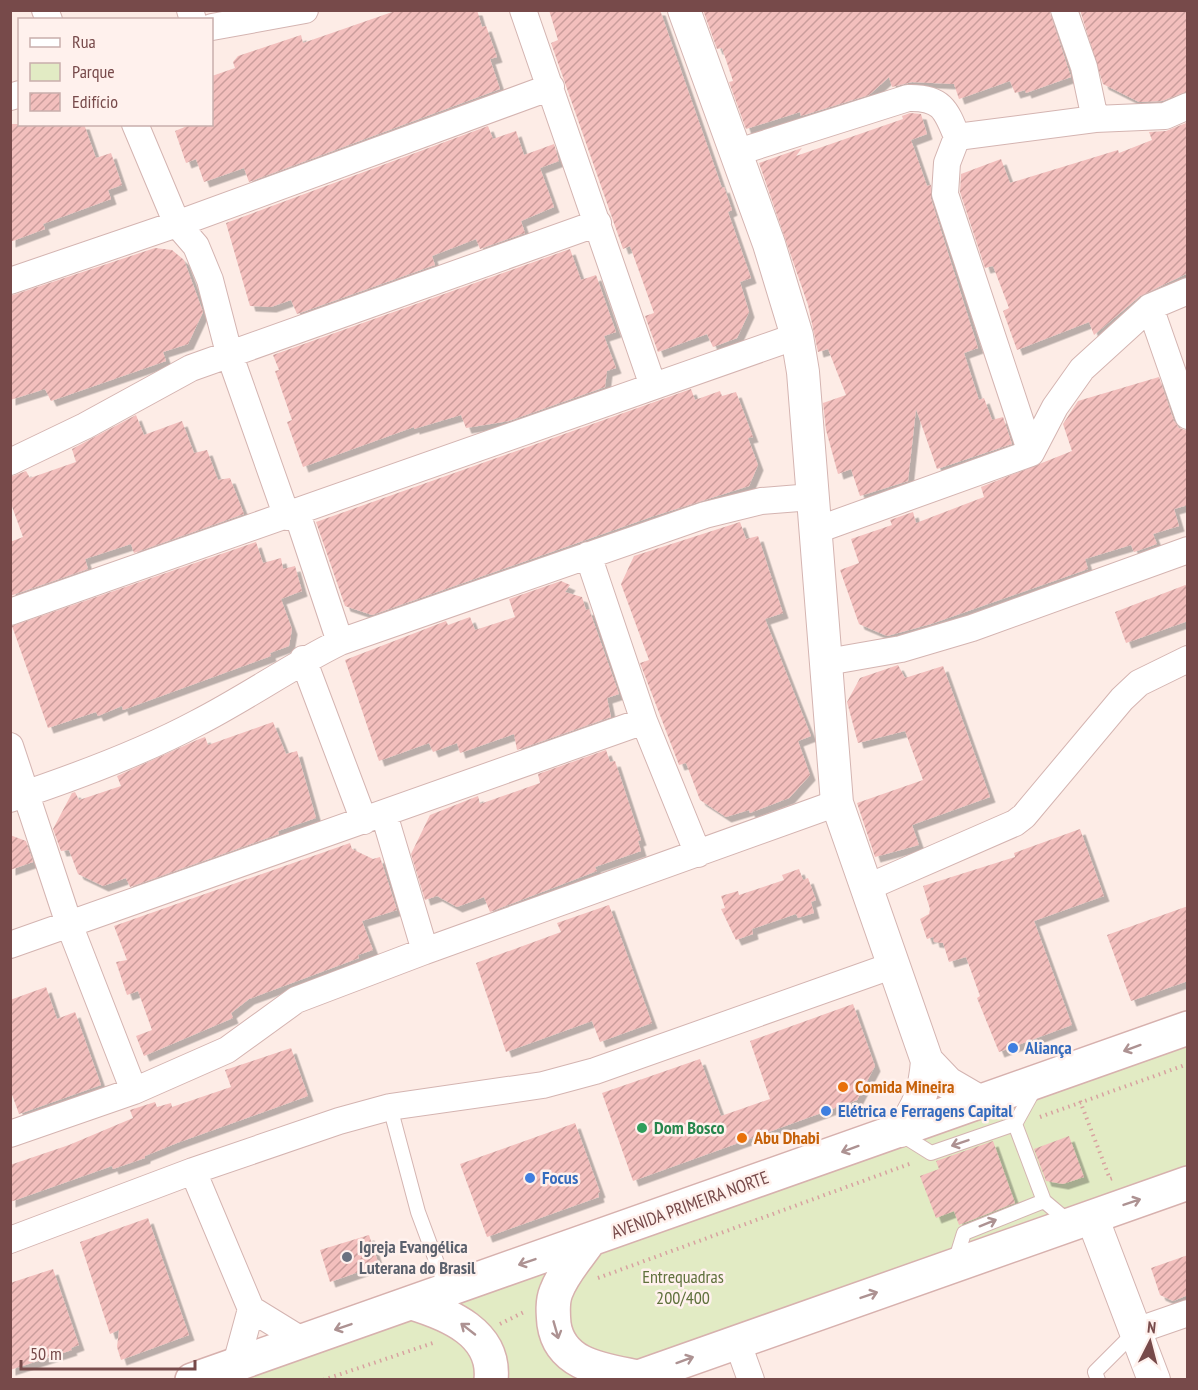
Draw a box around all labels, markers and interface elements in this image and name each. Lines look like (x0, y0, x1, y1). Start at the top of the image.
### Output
legend (18, 18, 213, 126)
text: Rua (72, 30, 96, 53)
text: Parque (72, 60, 115, 83)
text: Edifício (72, 90, 118, 113)
place label: Aliança (1024, 1036, 1072, 1059)
marker: Aliança (1006, 1041, 1020, 1055)
one-way arrow (1124, 1044, 1142, 1055)
place label: Comida Mineira (855, 1075, 954, 1098)
marker: Comida Mineira (836, 1080, 850, 1094)
place label: Elétrica e Ferragens Capital (838, 1099, 1013, 1122)
marker: Elétrica e Ferragens Capital (819, 1104, 833, 1118)
place label: Dom Bosco (654, 1116, 724, 1139)
marker: Dom Bosco (635, 1121, 649, 1135)
place label: Abu Dhabi (753, 1126, 820, 1149)
marker: Abu Dhabi (735, 1131, 749, 1145)
one-way arrow (951, 1138, 970, 1149)
one-way arrow (841, 1144, 860, 1155)
street label: AVENIDA PRIMEIRA NORTE (608, 1165, 772, 1244)
place label: Focus (542, 1166, 578, 1189)
marker: Focus (523, 1171, 537, 1185)
one-way arrow (1122, 1196, 1141, 1207)
one-way arrow (978, 1217, 997, 1228)
place label: Igreja Evangélica Luterana do Brasil (359, 1235, 476, 1279)
marker: Igreja Evangélica Luterana do Brasil (340, 1250, 354, 1264)
one-way arrow (518, 1258, 537, 1269)
park label: Entrequadras 200/400 (642, 1265, 724, 1309)
one-way arrow (859, 1288, 878, 1299)
north arrow (1120, 1312, 1180, 1372)
text: N (1146, 1317, 1157, 1337)
one-way arrow (551, 1320, 563, 1339)
one-way arrow (334, 1322, 353, 1333)
one-way arrow (460, 1323, 476, 1336)
scale bar (21, 1333, 195, 1371)
text: 50 m (30, 1342, 62, 1365)
one-way arrow (675, 1353, 694, 1364)

